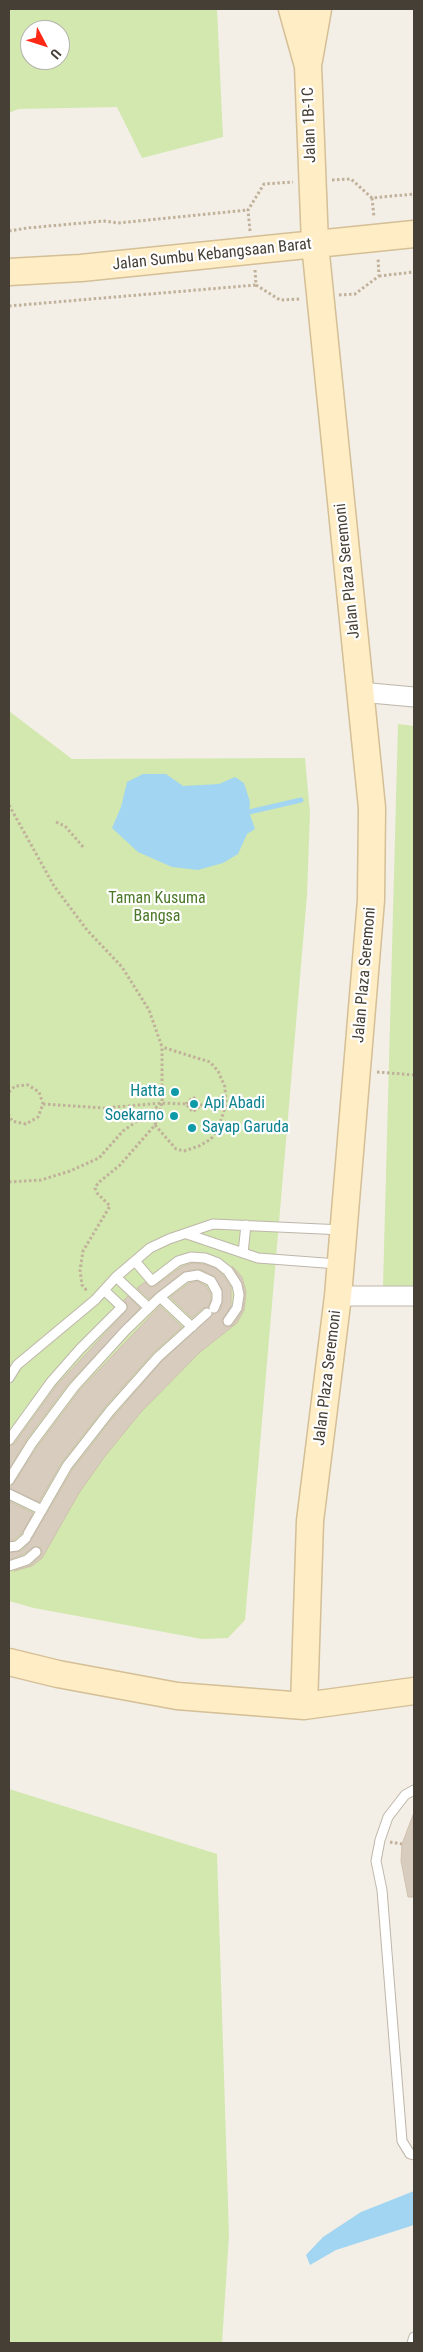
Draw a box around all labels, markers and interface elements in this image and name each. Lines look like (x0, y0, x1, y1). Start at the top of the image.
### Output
north arrow (20, 20, 70, 70)
text: U (47, 46, 64, 62)
street label: Jalan 1B-1C (299, 87, 321, 163)
street label: Jalan Sumbu Kebangsaan Barat (111, 235, 313, 275)
street label: Jalan Plaza Seremoni (331, 502, 365, 640)
park label: Taman Kusuma Bangsa (108, 889, 206, 927)
street label: Jalan Plaza Seremoni (349, 906, 381, 1044)
place label: Hatta (130, 1082, 165, 1102)
marker: Hatta (169, 1086, 181, 1098)
place label: Api Abadi (204, 1094, 265, 1114)
marker: Api Abadi (188, 1098, 200, 1110)
place label: Soekarno (105, 1106, 164, 1126)
marker: Soekarno (168, 1110, 180, 1122)
place label: Sayap Garuda (202, 1118, 289, 1138)
marker: Sayap Garuda (186, 1122, 198, 1134)
street label: Jalan Plaza Seremoni (310, 1309, 346, 1447)

